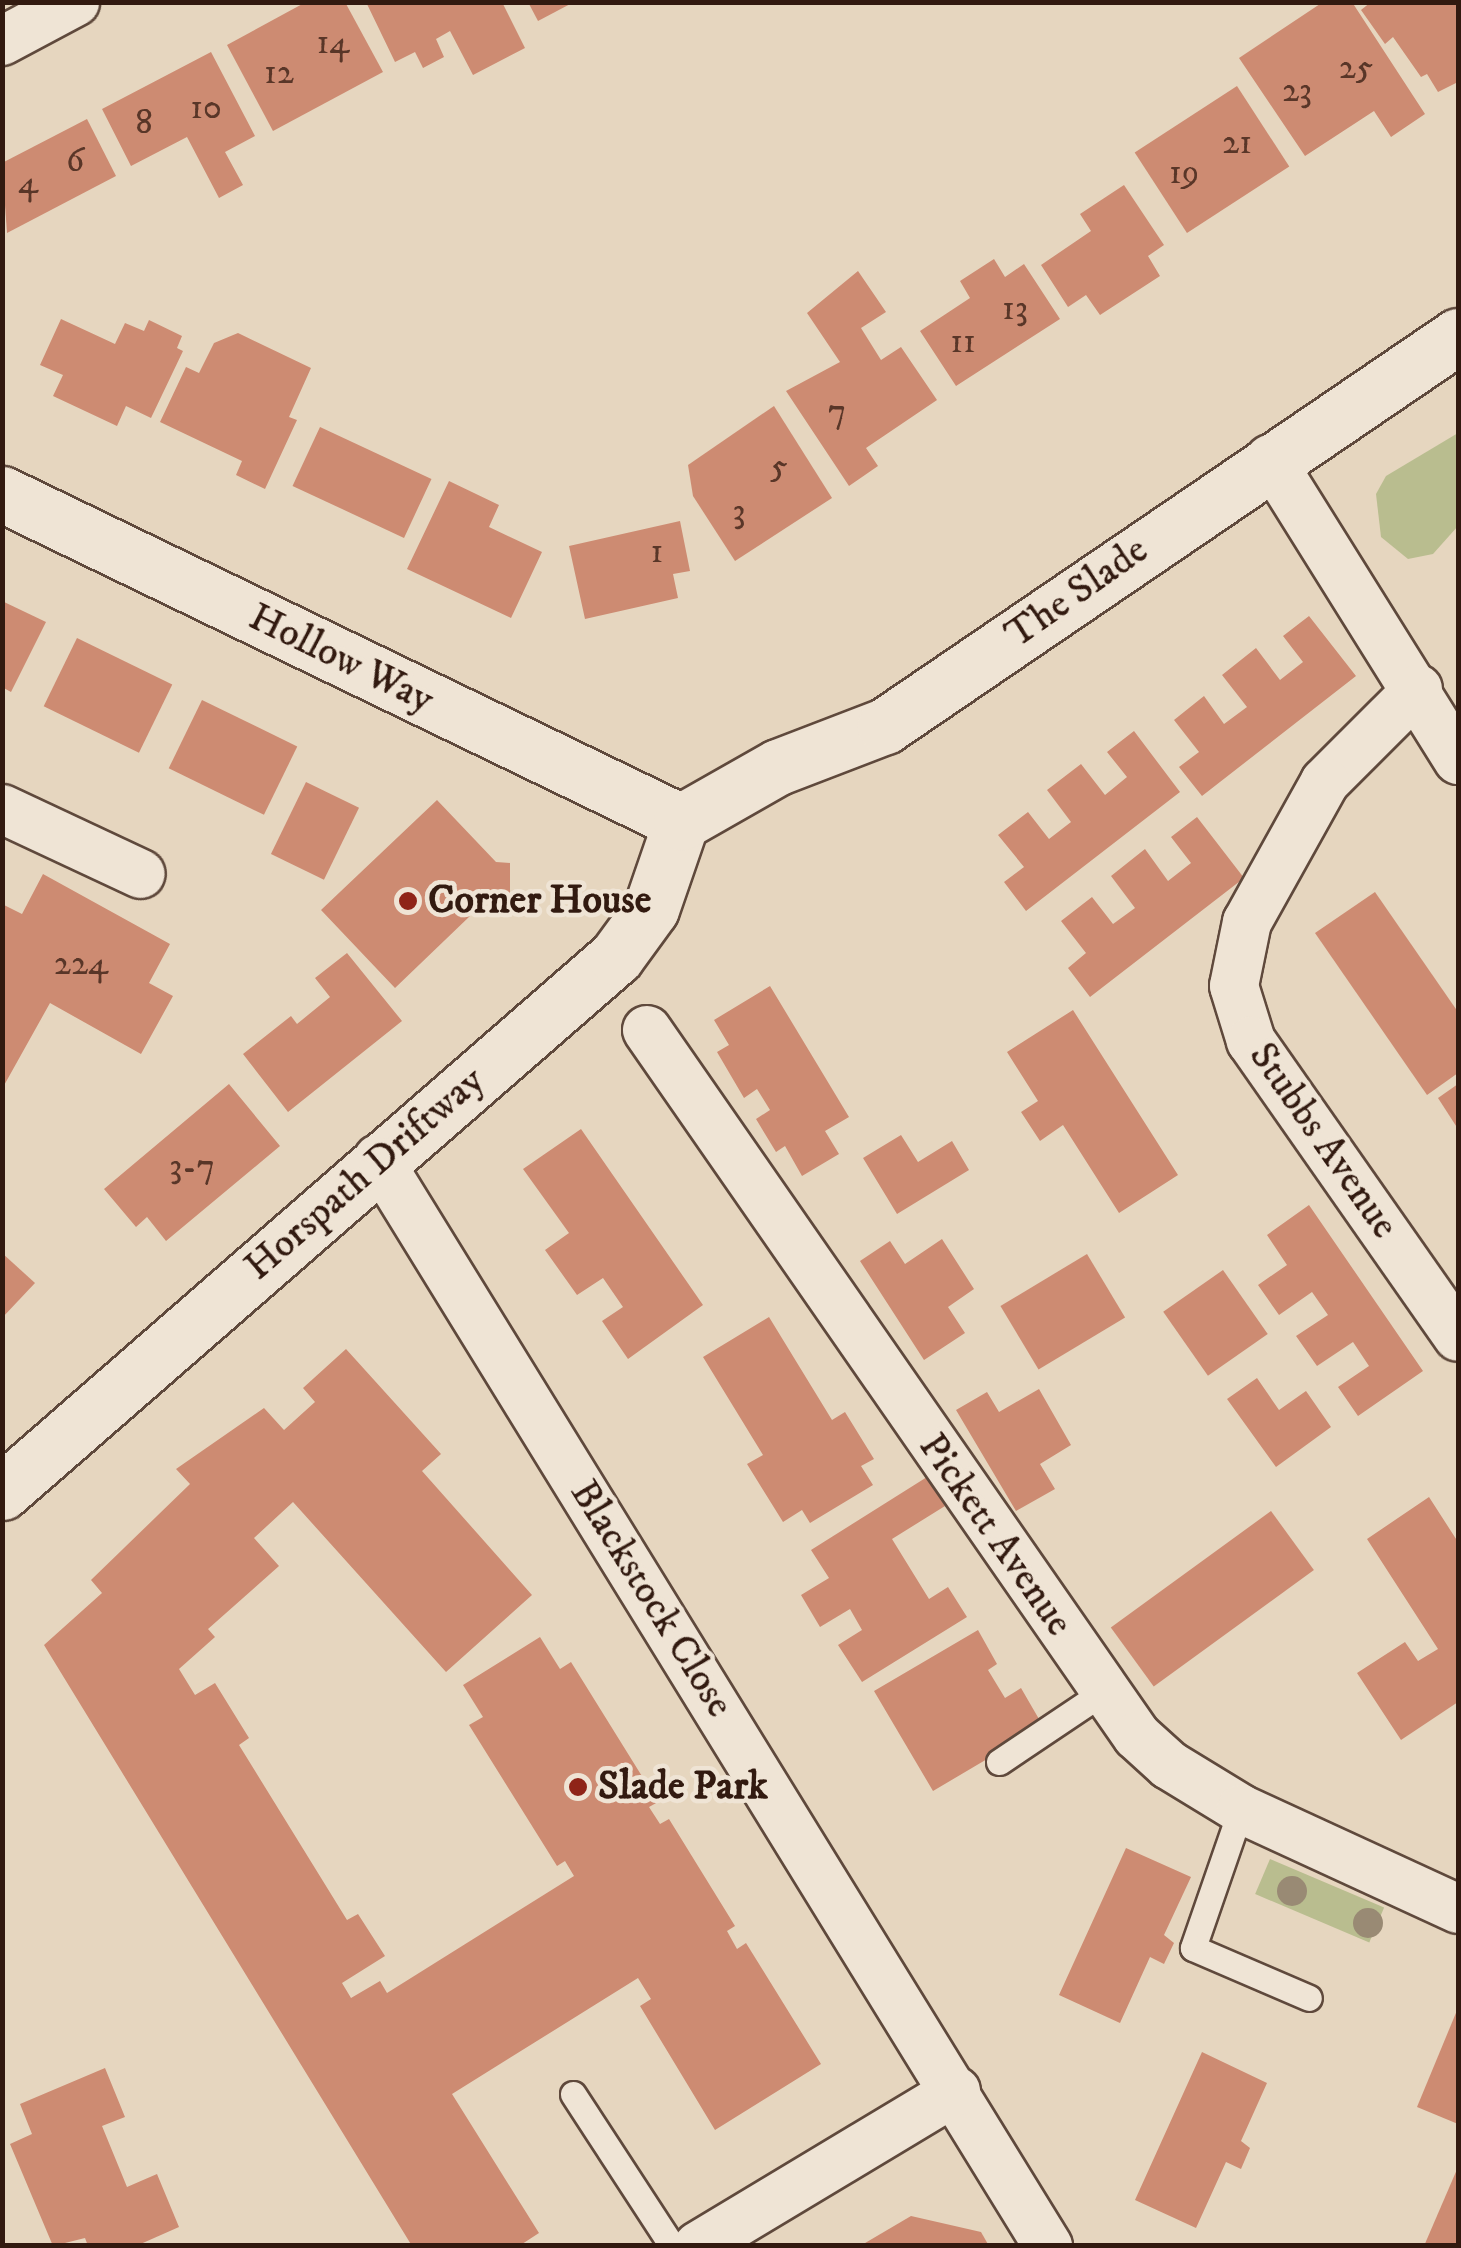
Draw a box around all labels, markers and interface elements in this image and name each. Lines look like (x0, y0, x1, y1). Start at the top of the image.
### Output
house number: 14 (316, 22, 350, 64)
house number: 25 (1339, 47, 1373, 89)
house number: 12 (264, 52, 294, 94)
house number: 23 (1282, 70, 1312, 112)
house number: 10 (190, 87, 222, 129)
house number: 8 (135, 102, 153, 144)
house number: 21 (1222, 122, 1252, 164)
house number: 6 (66, 140, 84, 182)
house number: 19 (1169, 152, 1199, 194)
house number: 4 (18, 162, 38, 204)
house number: 13 (1002, 288, 1028, 330)
house number: 11 (950, 321, 976, 363)
house number: 7 (828, 391, 846, 433)
house number: 5 (770, 446, 788, 488)
house number: 3 (732, 491, 746, 533)
street label: The Slade (997, 527, 1157, 659)
house number: 1 (651, 531, 663, 573)
street label: Hollow Way (241, 594, 441, 724)
place label: Corner House (428, 877, 651, 925)
marker: Corner House (397, 890, 419, 912)
house number: 224 (54, 943, 108, 985)
street label: Stubbs Avenue (1238, 1034, 1408, 1248)
street label: Horspath Driftway (235, 1057, 495, 1291)
house number: 3-7 (169, 1146, 215, 1188)
street label: Pickett Avenue (908, 1424, 1082, 1646)
street label: Blackstock Close (559, 1472, 743, 1726)
place label: Slade Park (598, 1763, 768, 1811)
marker: Slade Park (567, 1776, 589, 1798)

